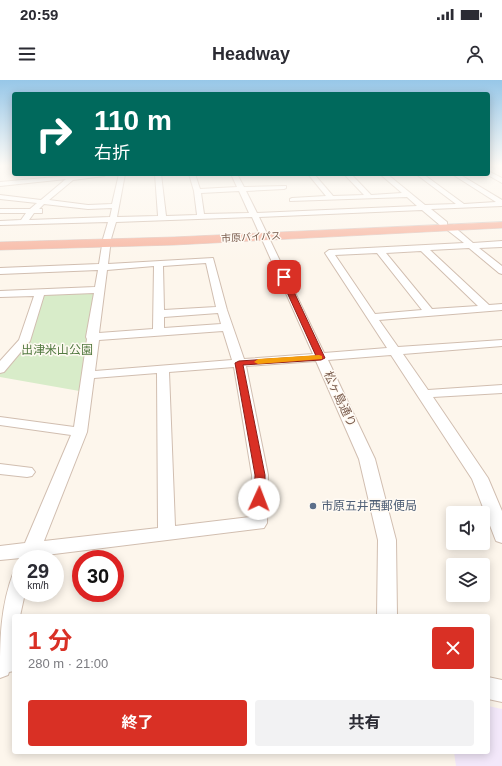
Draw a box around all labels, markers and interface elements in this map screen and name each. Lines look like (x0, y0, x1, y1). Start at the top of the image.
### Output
text: 20:59 (20, 6, 58, 23)
icon: menu (16, 43, 38, 65)
icon: person (464, 43, 486, 65)
text: Headway (212, 44, 290, 64)
text: 110 m (94, 105, 172, 136)
icon: right (28, 108, 80, 160)
text: 右折 (94, 143, 130, 163)
street label: 市原バイパス (221, 230, 281, 244)
pin (267, 260, 301, 294)
icon: arrive (273, 266, 295, 288)
park label: 出津米山公園 (21, 343, 93, 357)
street label: 松ヶ島通り (321, 369, 359, 429)
position arrow (238, 478, 280, 520)
place label: 市原五井西郵便局 (321, 499, 417, 513)
marker: 市原五井西郵便局 (308, 501, 318, 511)
map controls (446, 506, 490, 602)
button: sound (446, 506, 490, 550)
speed limit sign: 30 (72, 550, 124, 602)
button: layers (446, 558, 490, 602)
text: 29 (27, 560, 49, 582)
text: km/h (27, 580, 49, 591)
text: 1 分 (28, 627, 72, 654)
button: close (432, 627, 474, 669)
text: 280 m · 21:00 (28, 656, 108, 671)
button: 終了 (28, 700, 247, 746)
button: 共有 (255, 700, 474, 746)

